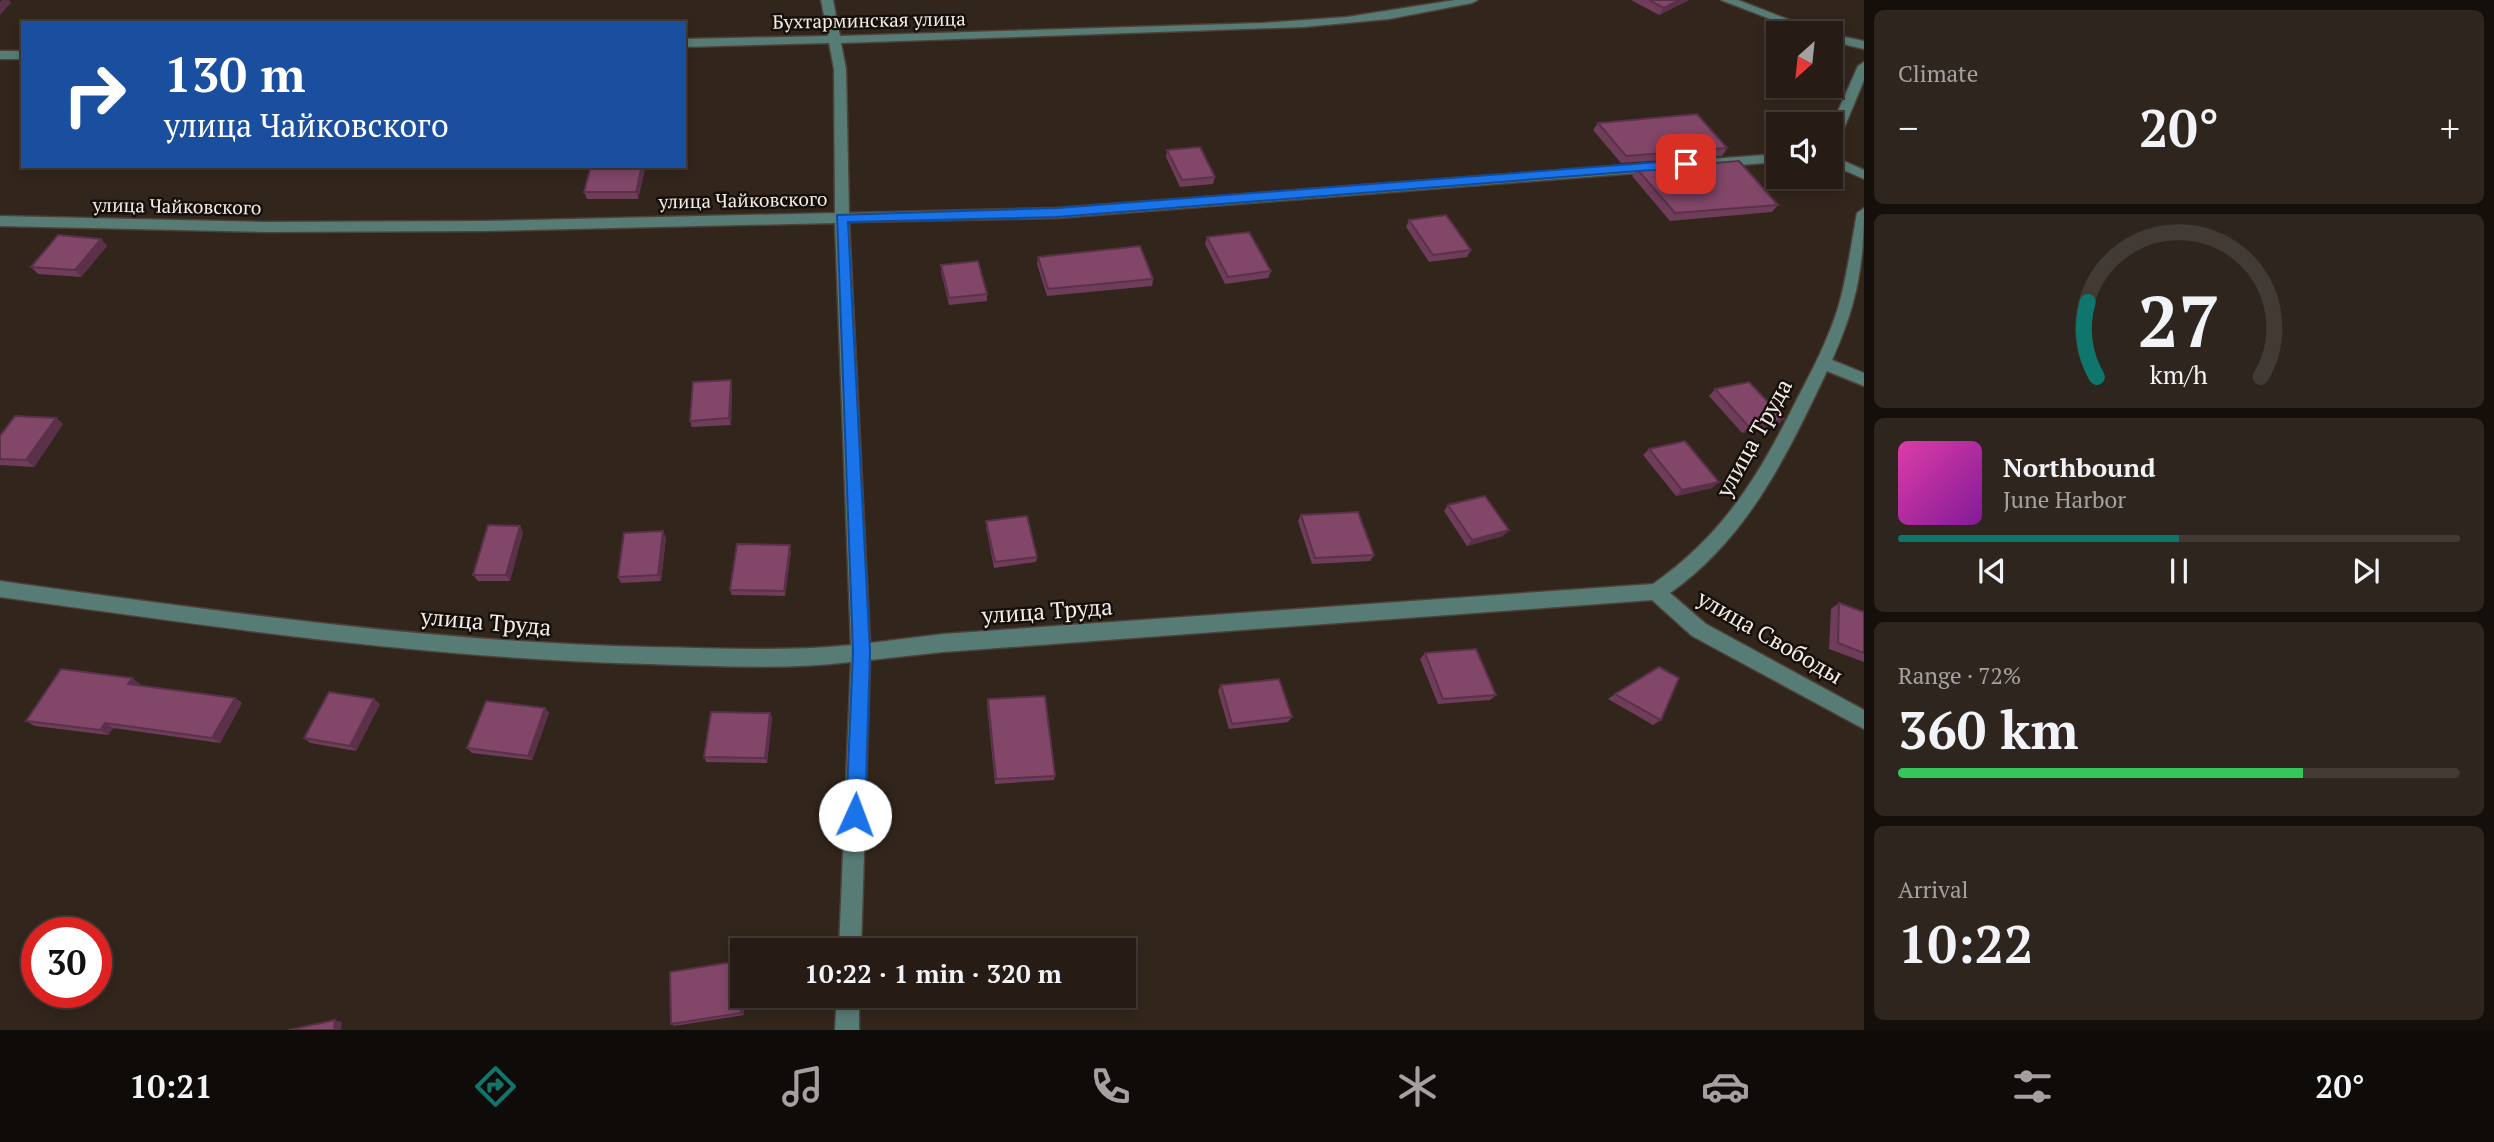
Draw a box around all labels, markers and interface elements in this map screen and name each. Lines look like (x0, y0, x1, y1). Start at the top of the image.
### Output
street label: Бухтарминская улица (772, 5, 966, 34)
north arrow (1766, 21, 1843, 98)
map controls (1766, 21, 1843, 189)
text: 130 m (164, 41, 306, 106)
icon: right (49, 49, 140, 140)
text: Climate (1898, 58, 1978, 89)
text: 20° (2139, 93, 2219, 162)
text: − (1898, 103, 1918, 153)
text: + (2440, 103, 2460, 153)
text: улица Чайковского (164, 104, 449, 146)
button: sound (1766, 112, 1843, 189)
pin (1656, 134, 1716, 194)
icon: arrive (1667, 145, 1705, 183)
street label: улица Чайковского (657, 186, 828, 213)
street label: улица Чайковского (91, 192, 262, 219)
text: 27 (2138, 271, 2220, 368)
text: km/h (2150, 358, 2208, 391)
street label: улица Труда (1708, 373, 1799, 504)
text: Northbound (2003, 450, 2156, 484)
text: June Harbor (2003, 484, 2126, 515)
icon: previous (1973, 552, 2011, 590)
icon: pause (2160, 552, 2198, 590)
icon: next (2347, 552, 2385, 590)
street label: улица Свободы (1691, 582, 1849, 691)
street label: улица Труда (979, 590, 1114, 631)
street label: улица Труда (418, 600, 553, 643)
text: Range · 72% (1898, 660, 2021, 691)
text: 360 km (1898, 695, 2079, 764)
position arrow (818, 778, 892, 852)
text: Arrival (1898, 874, 1969, 905)
text: 10:22 (1898, 909, 2033, 978)
speed limit sign: 30 (21, 917, 112, 1008)
text: 10:22 · 1 min · 320 m (804, 956, 1062, 990)
icon: directions (471, 1062, 520, 1111)
icon: music (778, 1062, 827, 1111)
icon: phone (1086, 1062, 1135, 1111)
icon: climate (1393, 1062, 1442, 1111)
icon: car (1701, 1062, 1750, 1111)
icon: filters (2008, 1062, 2057, 1111)
text: 10:21 (129, 1065, 213, 1107)
text: 20° (2315, 1065, 2365, 1107)

